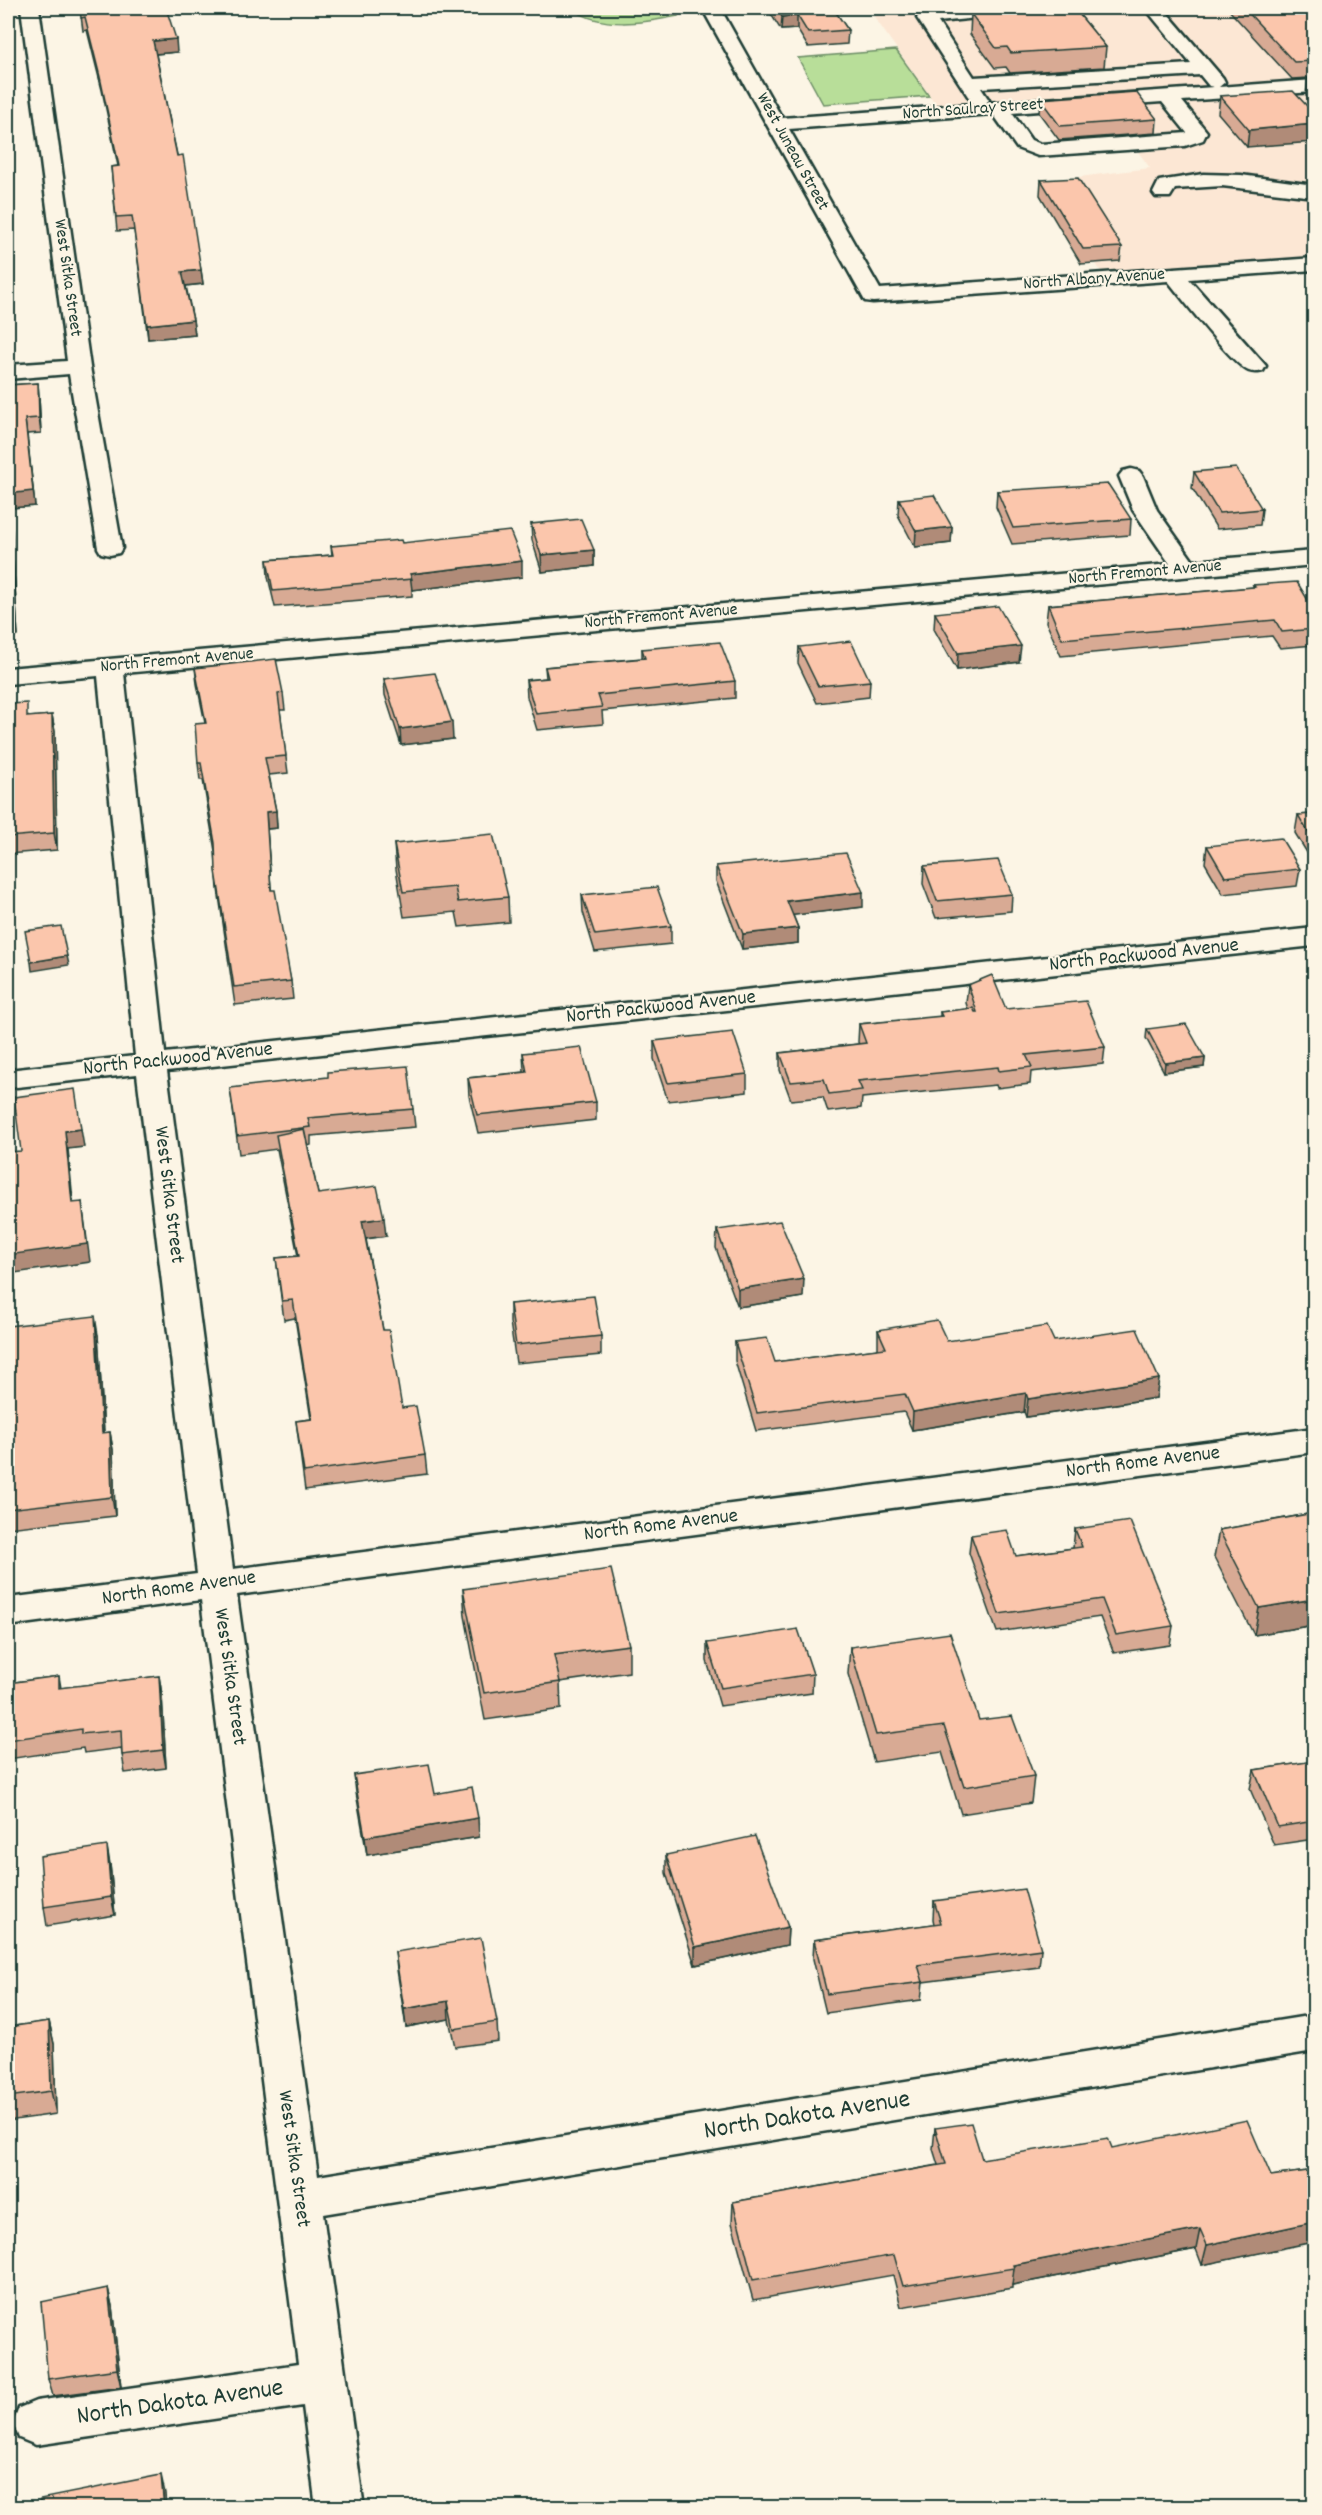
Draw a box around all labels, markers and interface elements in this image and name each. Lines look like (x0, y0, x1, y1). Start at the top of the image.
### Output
street label: West Juneau Street (749, 89, 835, 216)
street label: North Saulray Street (902, 93, 1045, 127)
street label: West Sitka Street (46, 218, 88, 339)
street label: North Albany Avenue (1022, 263, 1166, 297)
street label: North Fremont Avenue (1067, 554, 1223, 592)
street label: North Fremont Avenue (583, 598, 739, 636)
street label: North Fremont Avenue (99, 642, 255, 680)
street label: North Packwood Avenue (1048, 931, 1240, 981)
street label: North Packwood Avenue (565, 983, 757, 1033)
street label: North Packwood Avenue (82, 1035, 274, 1085)
street label: West Sitka Street (145, 1125, 191, 1265)
street label: North Rome Avenue (1064, 1439, 1222, 1487)
street label: North Rome Avenue (582, 1502, 740, 1550)
street label: North Rome Avenue (100, 1563, 258, 1615)
street label: West Sitka Street (205, 1607, 253, 1748)
street label: North Dakota Avenue (701, 2081, 913, 2151)
street label: West Sitka Street (269, 2089, 317, 2230)
street label: North Dakota Avenue (74, 2370, 286, 2436)

